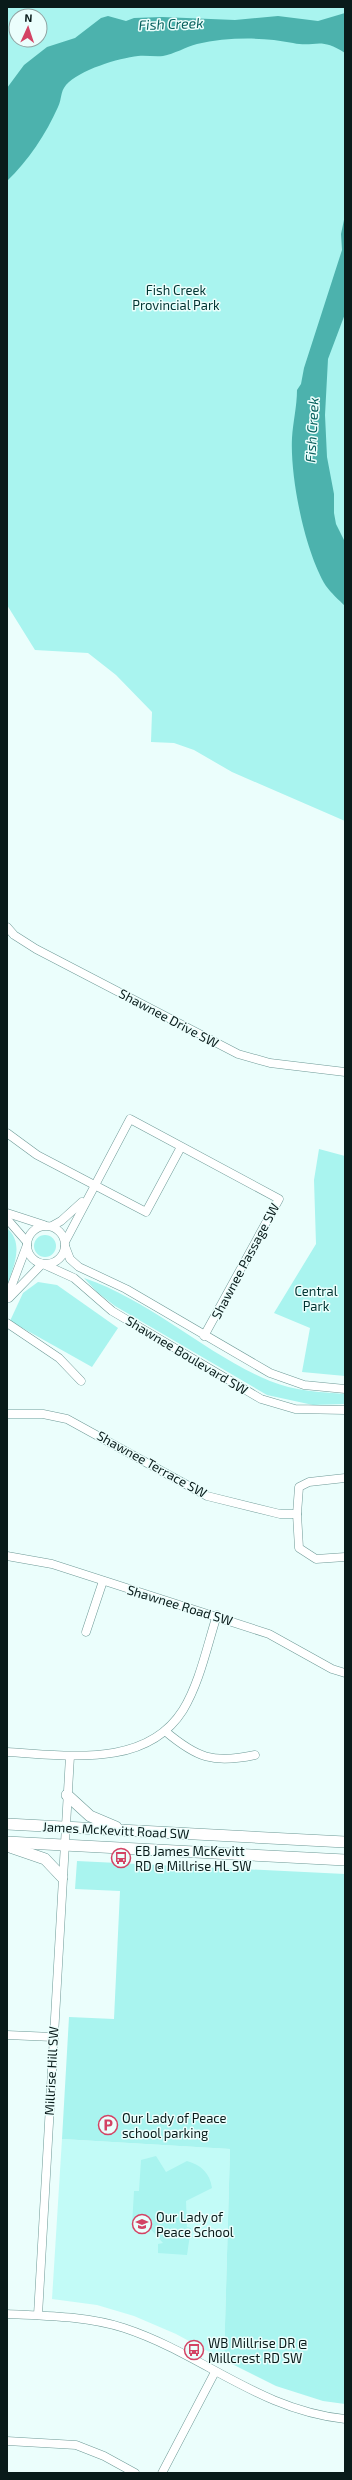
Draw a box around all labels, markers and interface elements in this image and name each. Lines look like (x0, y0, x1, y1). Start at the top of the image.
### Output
north arrow (8, 8, 48, 48)
text: N (24, 11, 33, 24)
water label: Fish Creek (138, 14, 204, 33)
park label: Fish Creek Provincial Park (132, 282, 220, 313)
water label: Fish Creek (301, 397, 322, 463)
street label: Shawnee Drive SW (116, 985, 222, 1051)
street label: Shawnee Passage SW (208, 1200, 282, 1322)
park label: Central Park (294, 1283, 338, 1314)
street label: Shawnee Boulevard SW (123, 1312, 251, 1398)
street label: Shawnee Terrace SW (94, 1427, 210, 1501)
street label: Shawnee Road SW (125, 1581, 235, 1629)
street label: James McKevitt Road SW (42, 1818, 190, 1842)
place label: EB James McKevitt RD @ Millrise HL SW (135, 1843, 252, 1874)
bus stop icon: EB James McKevitt RD @ Millrise HL SW (110, 1847, 132, 1869)
street label: Millrise Hill SW (41, 2026, 61, 2116)
place label: Our Lady of Peace school parking (122, 2110, 227, 2141)
parking icon: Our Lady of Peace school parking (97, 2114, 119, 2136)
place label: Our Lady of Peace School (156, 2209, 234, 2240)
school or university icon: Our Lady of Peace School (131, 2213, 153, 2235)
place label: WB Millrise DR @ Millcrest RD SW (208, 2335, 307, 2366)
bus stop icon: WB Millrise DR @ Millcrest RD SW (183, 2339, 205, 2361)

